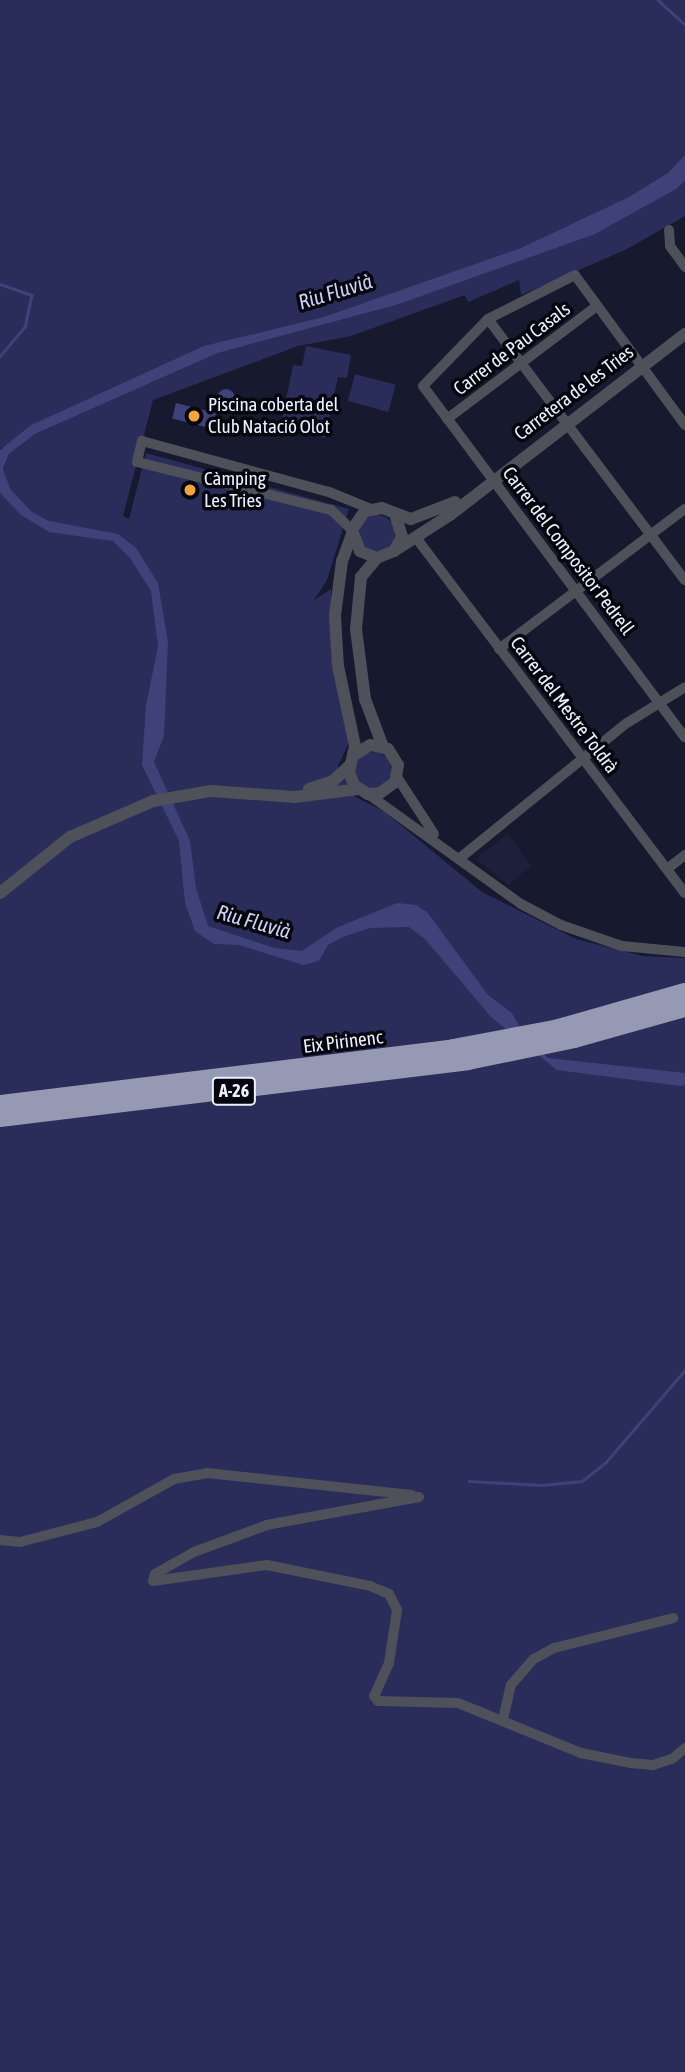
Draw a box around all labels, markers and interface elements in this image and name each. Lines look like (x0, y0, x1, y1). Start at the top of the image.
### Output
water label: Riu Fluvià (295, 268, 375, 314)
street label: Carrer de Pau Casals (449, 298, 575, 400)
street label: Carretera de les Tries (510, 341, 638, 445)
place label: Piscina coberta del Club Natació Olot (208, 394, 339, 438)
marker: Piscina coberta del Club Natació Olot (186, 408, 202, 424)
street label: Carrer del Compositor Pedrell (497, 463, 639, 639)
place label: Càmping Les Tries (204, 468, 266, 512)
marker: Càmping Les Tries (182, 482, 198, 498)
street label: Carrer del Mestre Toldrà (505, 632, 623, 778)
water label: Riu Fluvià (214, 898, 294, 944)
street label: Eix Pirinenc (302, 1026, 384, 1058)
road number: A-26 (211, 1076, 257, 1106)

